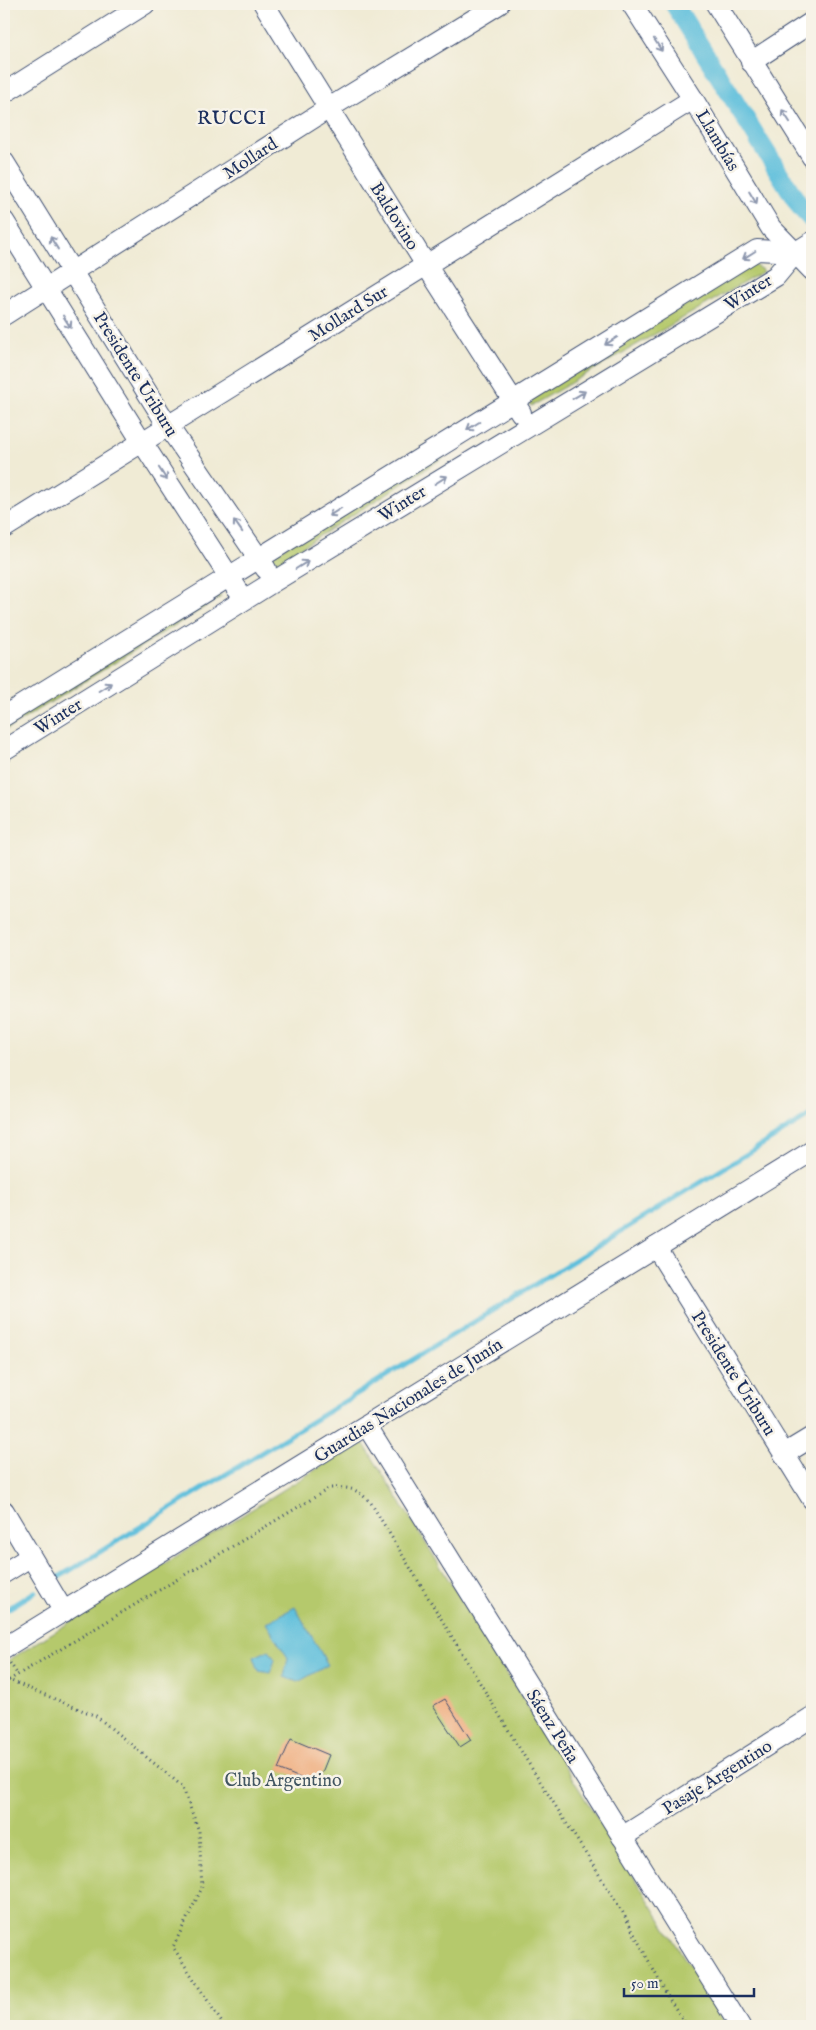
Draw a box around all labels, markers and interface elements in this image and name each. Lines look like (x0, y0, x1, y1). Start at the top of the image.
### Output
one-way arrow (653, 37, 663, 51)
street label: Llambías (689, 106, 744, 176)
district label: RUCCI (197, 107, 267, 131)
one-way arrow (781, 109, 791, 123)
street label: Mollard (219, 133, 283, 185)
street label: Baldovino (364, 179, 424, 255)
one-way arrow (748, 190, 758, 204)
one-way arrow (49, 237, 59, 251)
one-way arrow (742, 250, 756, 261)
street label: Winter (720, 269, 778, 317)
street label: Mollard Sur (305, 281, 393, 348)
street label: Presidente Uriburu (87, 308, 182, 442)
one-way arrow (62, 314, 72, 328)
one-way arrow (604, 336, 618, 346)
one-way arrow (572, 390, 586, 400)
one-way arrow (466, 422, 480, 432)
one-way arrow (159, 466, 169, 480)
one-way arrow (433, 474, 447, 484)
street label: Winter (374, 480, 432, 528)
one-way arrow (328, 508, 342, 518)
one-way arrow (233, 519, 243, 533)
one-way arrow (295, 559, 309, 570)
one-way arrow (97, 682, 111, 692)
street label: Winter (30, 693, 88, 741)
street label: Presidente Uriburu (685, 1307, 780, 1441)
street label: Guardias Nacionales de Junín (310, 1334, 508, 1469)
street label: Sáenz Peña (520, 1686, 584, 1768)
street label: Pasaje Argentino (659, 1735, 777, 1821)
park label: Club Argentino (224, 1770, 342, 1793)
scale bar (624, 1965, 754, 1997)
text: 50 m (631, 1974, 659, 1993)

